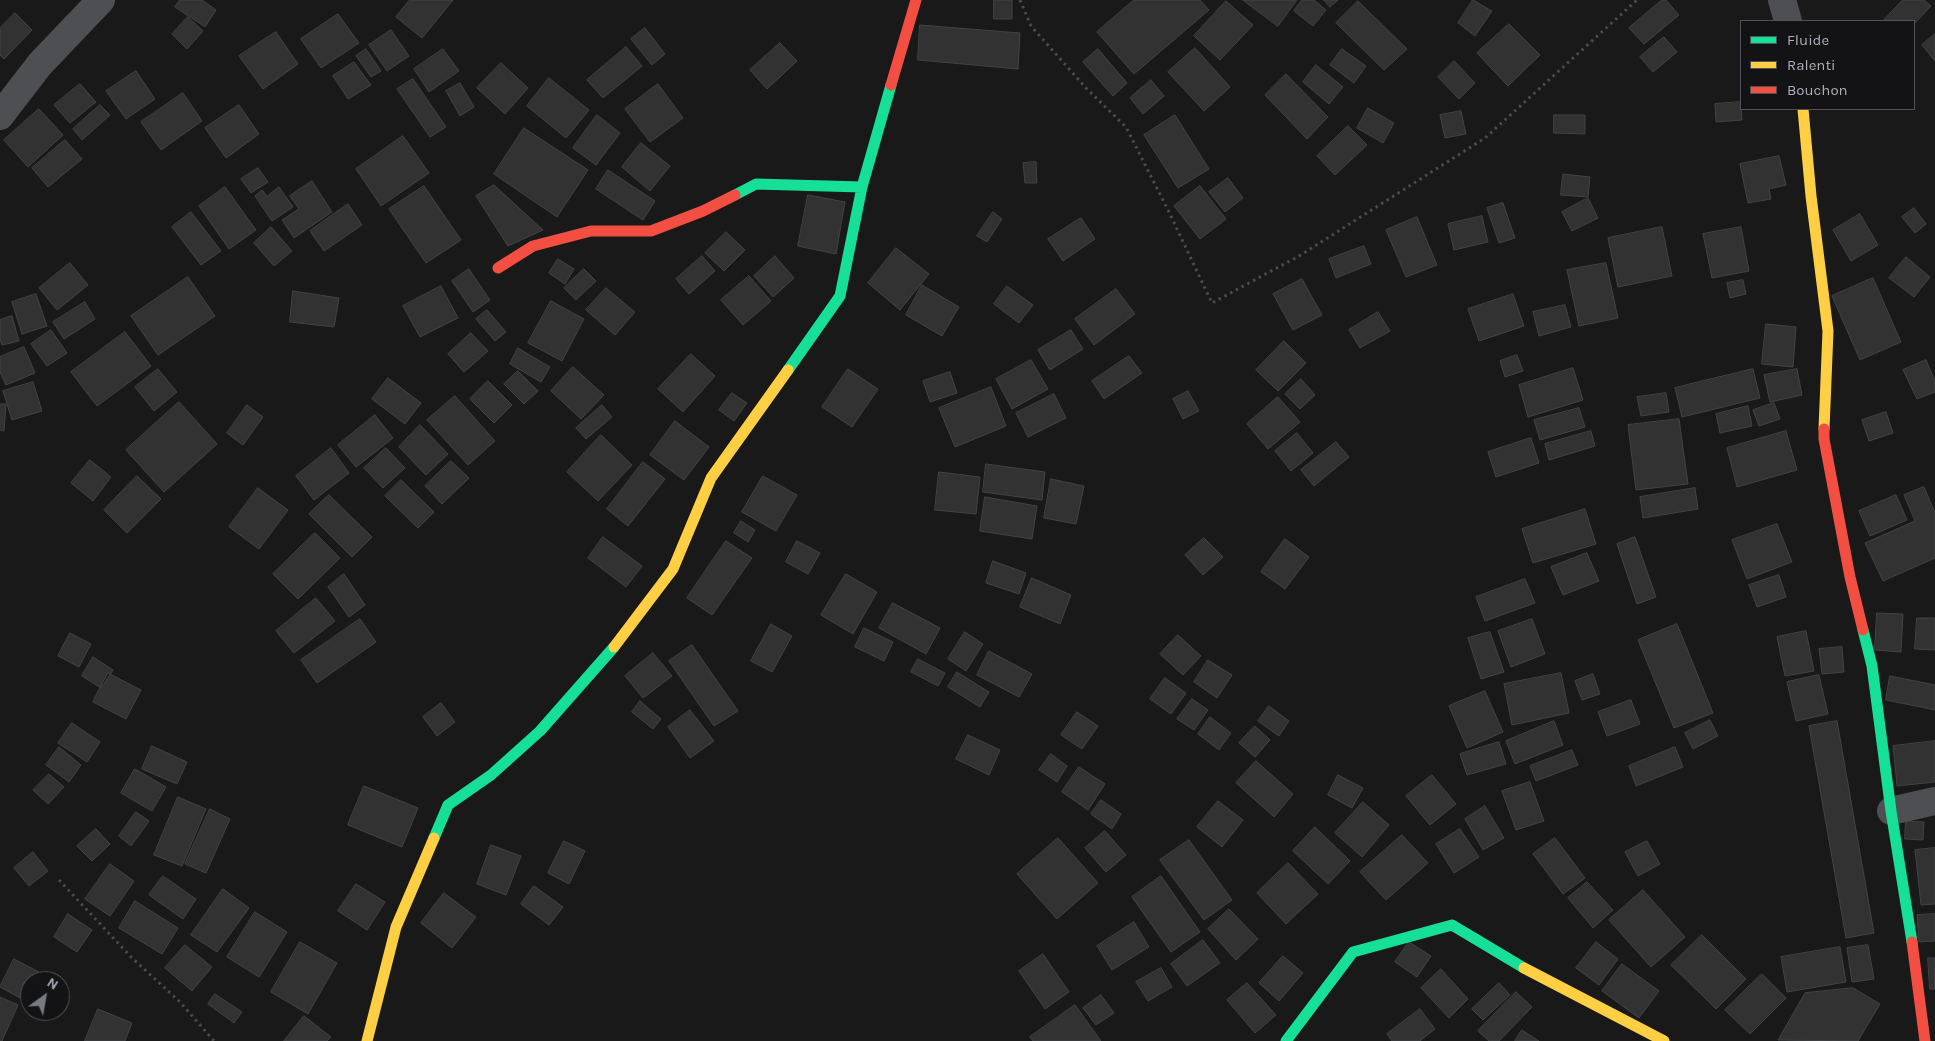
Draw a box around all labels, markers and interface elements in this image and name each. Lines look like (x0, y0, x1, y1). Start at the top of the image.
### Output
legend (1740, 20, 1915, 110)
text: Fluide (1787, 31, 1829, 49)
text: Ralenti (1787, 56, 1836, 74)
text: Bouchon (1787, 81, 1848, 99)
north arrow (20, 971, 70, 1021)
text: N (44, 974, 61, 994)

